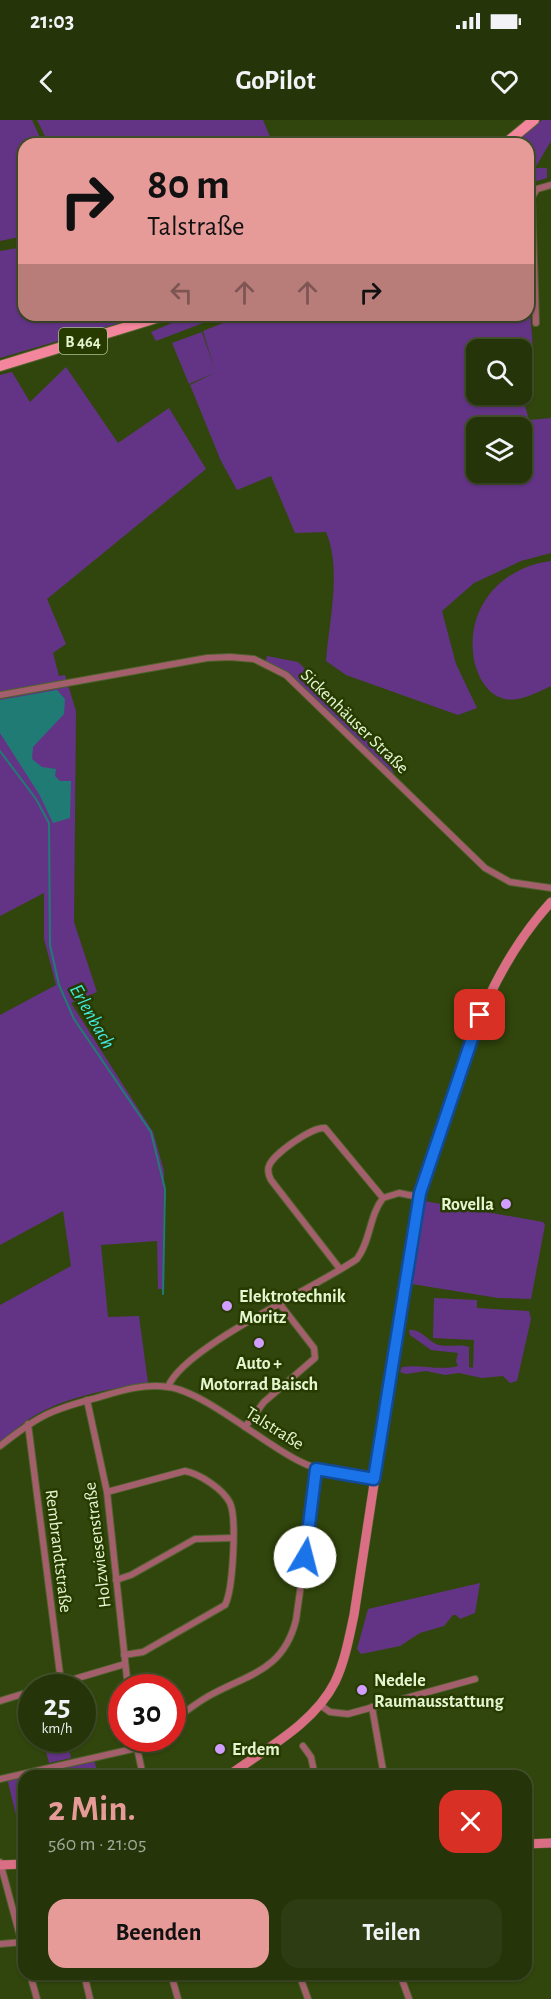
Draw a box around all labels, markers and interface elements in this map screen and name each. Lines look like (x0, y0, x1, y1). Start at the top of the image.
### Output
text: 21:03 (30, 10, 74, 32)
icon: back (30, 65, 63, 98)
icon: heart (488, 65, 521, 98)
text: GoPilot (235, 67, 316, 94)
icon: right (48, 162, 126, 240)
text: 80 m (147, 164, 230, 206)
text: Talstraße (147, 213, 245, 240)
icon: left (165, 276, 198, 309)
icon: ahead (228, 276, 261, 309)
icon: ahead (291, 276, 324, 309)
icon: right (354, 276, 387, 309)
road number: B 464 (59, 328, 107, 354)
map controls (466, 339, 532, 483)
button: search (466, 339, 532, 405)
button: layers (466, 417, 532, 483)
street label: Sickenhäuser Straße (297, 666, 412, 778)
water label: Erlenbach (66, 981, 119, 1052)
pin (454, 989, 505, 1040)
icon: arrive (463, 998, 496, 1031)
place label: Rovella (441, 1196, 494, 1214)
marker: Rovella (499, 1197, 513, 1211)
place label: Elektrotechnik Moritz (239, 1288, 346, 1327)
marker: Elektrotechnik Moritz (220, 1299, 234, 1313)
marker: Auto + Motorrad Baisch (252, 1336, 266, 1350)
place label: Auto + Motorrad Baisch (200, 1355, 318, 1394)
street label: Talstraße (242, 1404, 307, 1454)
street label: Holzwiesenstraße (81, 1481, 115, 1609)
street label: Rembrandtstraße (42, 1489, 74, 1614)
position arrow (273, 1525, 337, 1589)
place label: Nedele Raumausstattung (374, 1672, 504, 1711)
speed limit sign: 30 (108, 1674, 186, 1752)
marker: Nedele Raumausstattung (355, 1683, 369, 1697)
text: 25 (43, 1691, 71, 1721)
text: km/h (42, 1721, 72, 1736)
place label: Erdem (232, 1741, 280, 1759)
marker: Erdem (213, 1742, 227, 1756)
button: close (439, 1790, 502, 1853)
text: 2 Min. (48, 1791, 136, 1827)
text: 560 m · 21:05 (48, 1834, 146, 1854)
button: Beenden (48, 1899, 269, 1968)
button: Teilen (281, 1899, 502, 1968)

